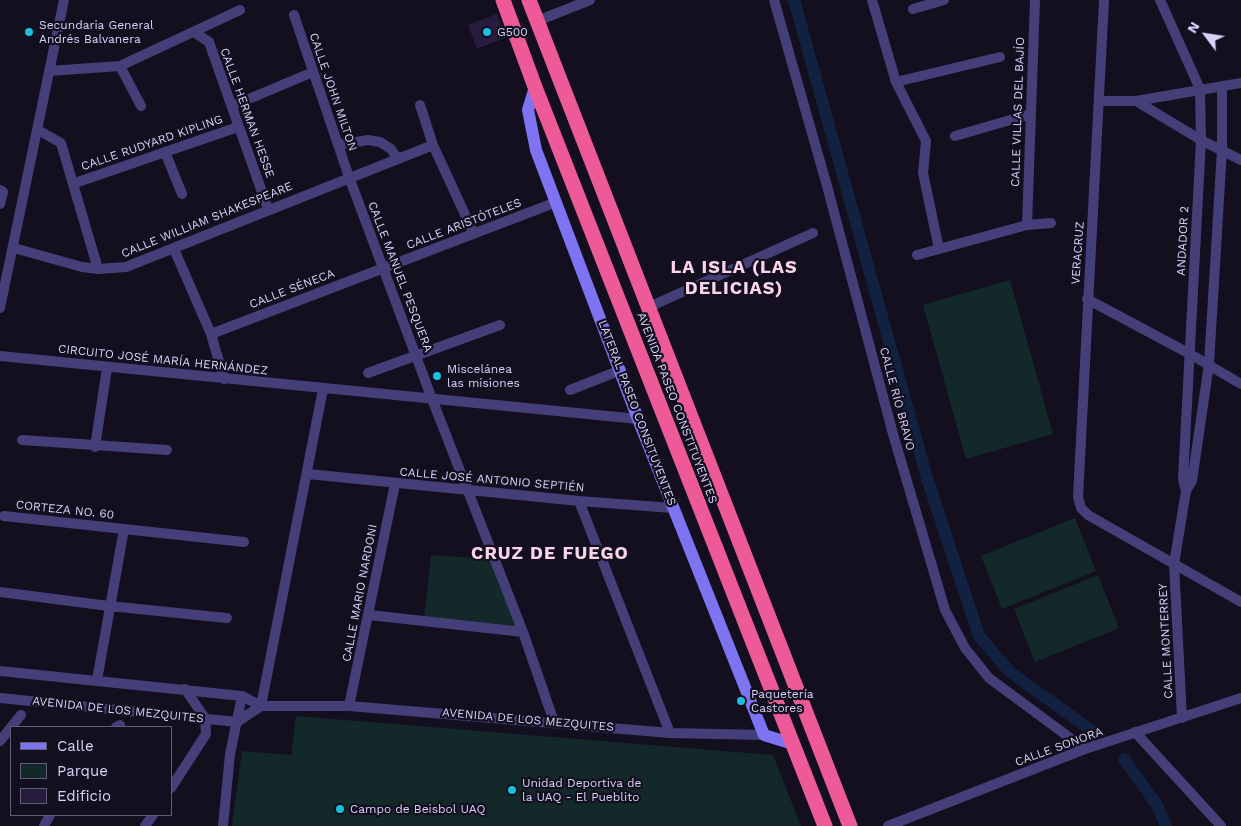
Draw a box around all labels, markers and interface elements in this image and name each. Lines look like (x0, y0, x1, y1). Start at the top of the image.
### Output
north arrow (1181, 10, 1231, 60)
place label: Secundaria General Andrés Balvanera (39, 18, 154, 46)
text: N (1184, 19, 1203, 36)
place label: G500 (497, 25, 528, 39)
marker: Secundaria General Andrés Balvanera (23, 26, 35, 38)
marker: G500 (481, 26, 493, 38)
street label: CALLE JOHN MILTON (306, 31, 360, 153)
street label: CALLE VILLAS DEL BAJÍO (1008, 37, 1028, 187)
street label: CALLE HERMAN HESSE (217, 46, 277, 180)
street label: CALLE RUDYARD KIPLING (79, 112, 225, 174)
street label: CALLE WILLIAM SHAKESPEARE (119, 179, 295, 261)
street label: CALLE ARISTÓTELES (404, 195, 524, 253)
street label: CALLE MANUEL PESQUERA (365, 200, 435, 354)
street label: ANDADOR 2 (1174, 206, 1192, 276)
street label: VERACRUZ (1069, 221, 1087, 285)
district label: LA ISLA (LAS DELICIAS) (669, 257, 799, 300)
street label: CALLE SÉNECA (247, 266, 337, 312)
street label: AVENIDA PASEO CONSTITUYENTES (634, 310, 720, 506)
street label: LATERAL PASEO CONSITUYENTES (595, 318, 679, 508)
street label: CIRCUITO JOSÉ MARÍA HERNÁNDEZ (57, 342, 269, 378)
street label: CALLE RÍO BRAVO (876, 346, 918, 452)
place label: Miscelánea las misiones (447, 362, 520, 390)
marker: Miscelánea las misiones (431, 370, 443, 382)
street label: CALLE JOSÉ ANTONIO SEPTIÉN (399, 465, 585, 495)
street label: CORTEZA NO. 60 (15, 498, 115, 522)
street label: CALLE MARIO NARDONI (340, 523, 380, 663)
district label: CRUZ DE FUEGO (469, 543, 631, 565)
street label: CALLE MONTERREY (1156, 583, 1176, 699)
place label: Paquetería Castores (751, 687, 814, 715)
street label: AVENIDA DE LOS MEZQUITES (32, 694, 204, 726)
marker: Paquetería Castores (735, 695, 747, 707)
street label: AVENIDA DE LOS MEZQUITES (442, 705, 614, 735)
street label: CALLE SONORA (1013, 724, 1105, 770)
legend (10, 726, 172, 816)
text: Calle (57, 737, 94, 755)
text: Parque (57, 762, 108, 780)
place label: Unidad Deportiva de la UAQ - El Pueblito (522, 776, 641, 804)
marker: Unidad Deportiva de la UAQ - El Pueblito (506, 784, 518, 796)
text: Edificio (57, 787, 111, 805)
place label: Campo de Beisbol UAQ (350, 802, 485, 816)
marker: Campo de Beisbol UAQ (334, 803, 346, 815)

